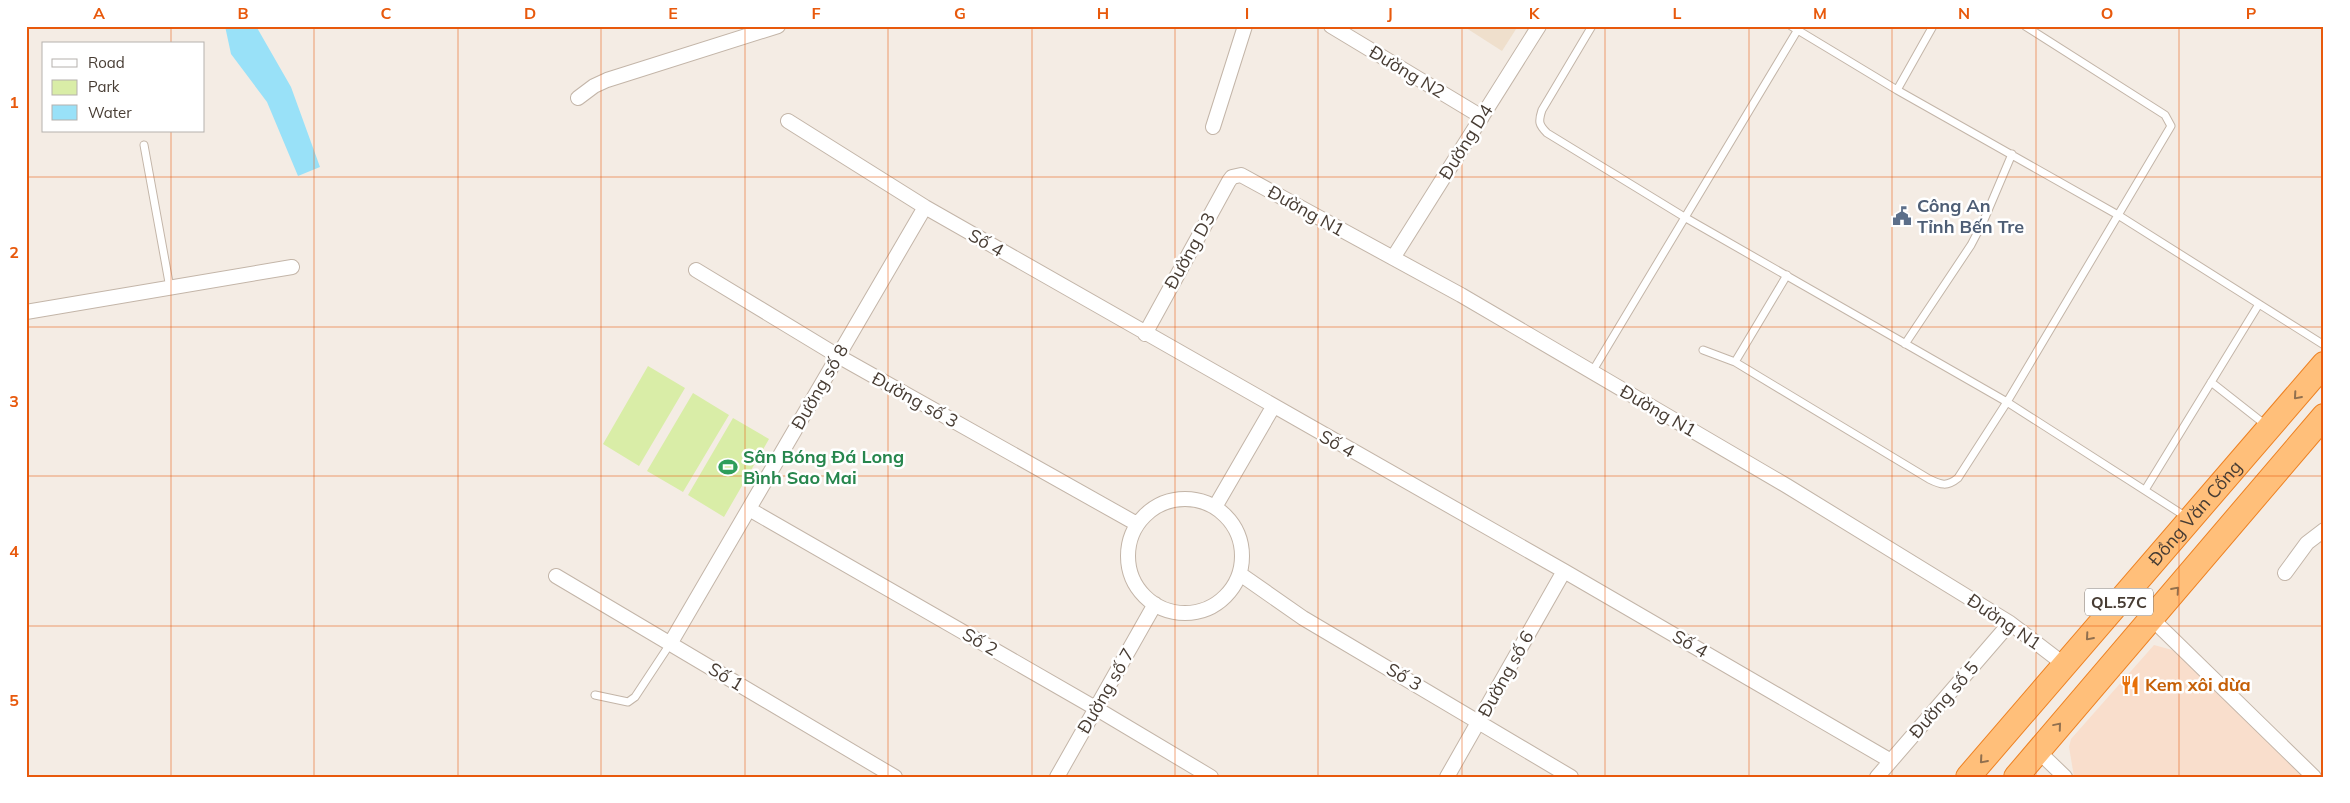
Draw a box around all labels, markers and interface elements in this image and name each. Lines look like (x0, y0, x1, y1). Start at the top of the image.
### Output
text: A (93, 3, 105, 23)
text: B (237, 3, 249, 23)
text: C (381, 3, 392, 23)
text: D (524, 3, 536, 23)
text: E (668, 3, 678, 23)
text: F (811, 3, 821, 23)
text: G (954, 3, 966, 23)
text: H (1097, 3, 1109, 23)
text: I (1245, 3, 1249, 23)
text: J (1387, 3, 1393, 23)
text: K (1529, 3, 1541, 23)
text: L (1673, 3, 1682, 23)
text: M (1813, 3, 1827, 23)
text: N (1958, 3, 1970, 23)
text: O (2101, 3, 2113, 23)
text: P (2246, 3, 2257, 23)
street label: Đường N2 (1365, 40, 1449, 103)
legend (42, 42, 205, 132)
text: Road (88, 53, 125, 72)
text: Park (88, 77, 120, 96)
text: 1 (9, 92, 19, 112)
street label: Đường D4 (1433, 100, 1498, 184)
text: Water (88, 103, 132, 122)
street label: Đường N1 (1264, 180, 1349, 241)
place label: Công An Tỉnh Bến Tre (1917, 194, 2024, 238)
public building icon: Công An Tỉnh Bến Tre (1891, 205, 1913, 227)
street label: Đường D3 (1159, 208, 1220, 293)
street label: Số 4 (964, 223, 1008, 262)
text: 2 (9, 242, 19, 262)
street label: Đường số 8 (786, 340, 853, 434)
street label: Đường số 3 (868, 366, 962, 433)
street label: Đường N1 (1616, 379, 1701, 442)
one-way arrow (2294, 390, 2302, 399)
text: 3 (9, 391, 19, 411)
street label: Số 4 (1315, 425, 1359, 463)
place label: Sân Bóng Đá Long Bình Sao Mai (743, 445, 904, 489)
sports icon: Sân Bóng Đá Long Bình Sao Mai (717, 456, 739, 478)
street label: Đồng Văn Cống (2143, 456, 2247, 571)
text: 4 (9, 541, 19, 561)
one-way arrow (2170, 586, 2179, 595)
street label: Đường N1 (1963, 588, 2046, 655)
road number: QL.57C (2085, 588, 2153, 616)
street label: Số 2 (958, 622, 1002, 661)
street label: Số 4 (1668, 624, 1712, 663)
street label: Đường số 6 (1472, 627, 1539, 721)
one-way arrow (2086, 631, 2095, 640)
street label: Đường số 7 (1072, 644, 1139, 738)
street label: Đường số 5 (1904, 656, 1984, 743)
street label: Số 1 (704, 657, 748, 696)
street label: Số 3 (1382, 657, 1426, 696)
place label: Kem xôi dừa (2145, 673, 2251, 696)
restaurant icon: Kem xôi dừa (2119, 674, 2141, 696)
text: 5 (9, 690, 19, 710)
one-way arrow (2053, 723, 2062, 732)
one-way arrow (1979, 754, 1988, 763)

